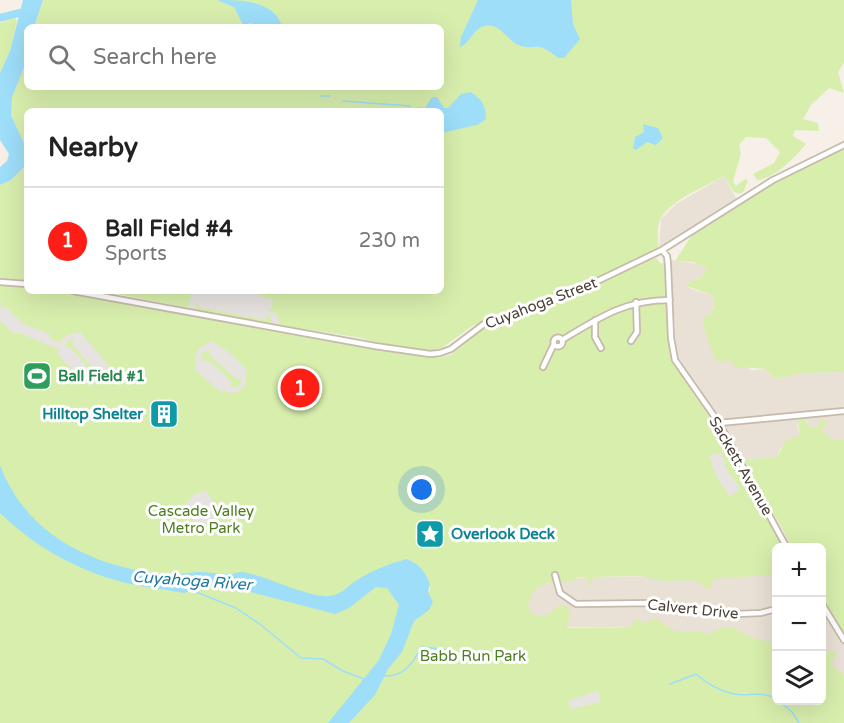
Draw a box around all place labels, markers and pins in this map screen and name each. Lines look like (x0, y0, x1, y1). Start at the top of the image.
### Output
sports icon: Ball Field #1 (21, 360, 53, 392)
pin: 1 (280, 366, 320, 410)
place label: Ball Field #1 (58, 367, 145, 385)
building icon: Hilltop Shelter (148, 398, 180, 430)
place label: Hilltop Shelter (42, 405, 143, 424)
place icon: Overlook Deck (414, 518, 446, 550)
place label: Overlook Deck (451, 525, 555, 543)

